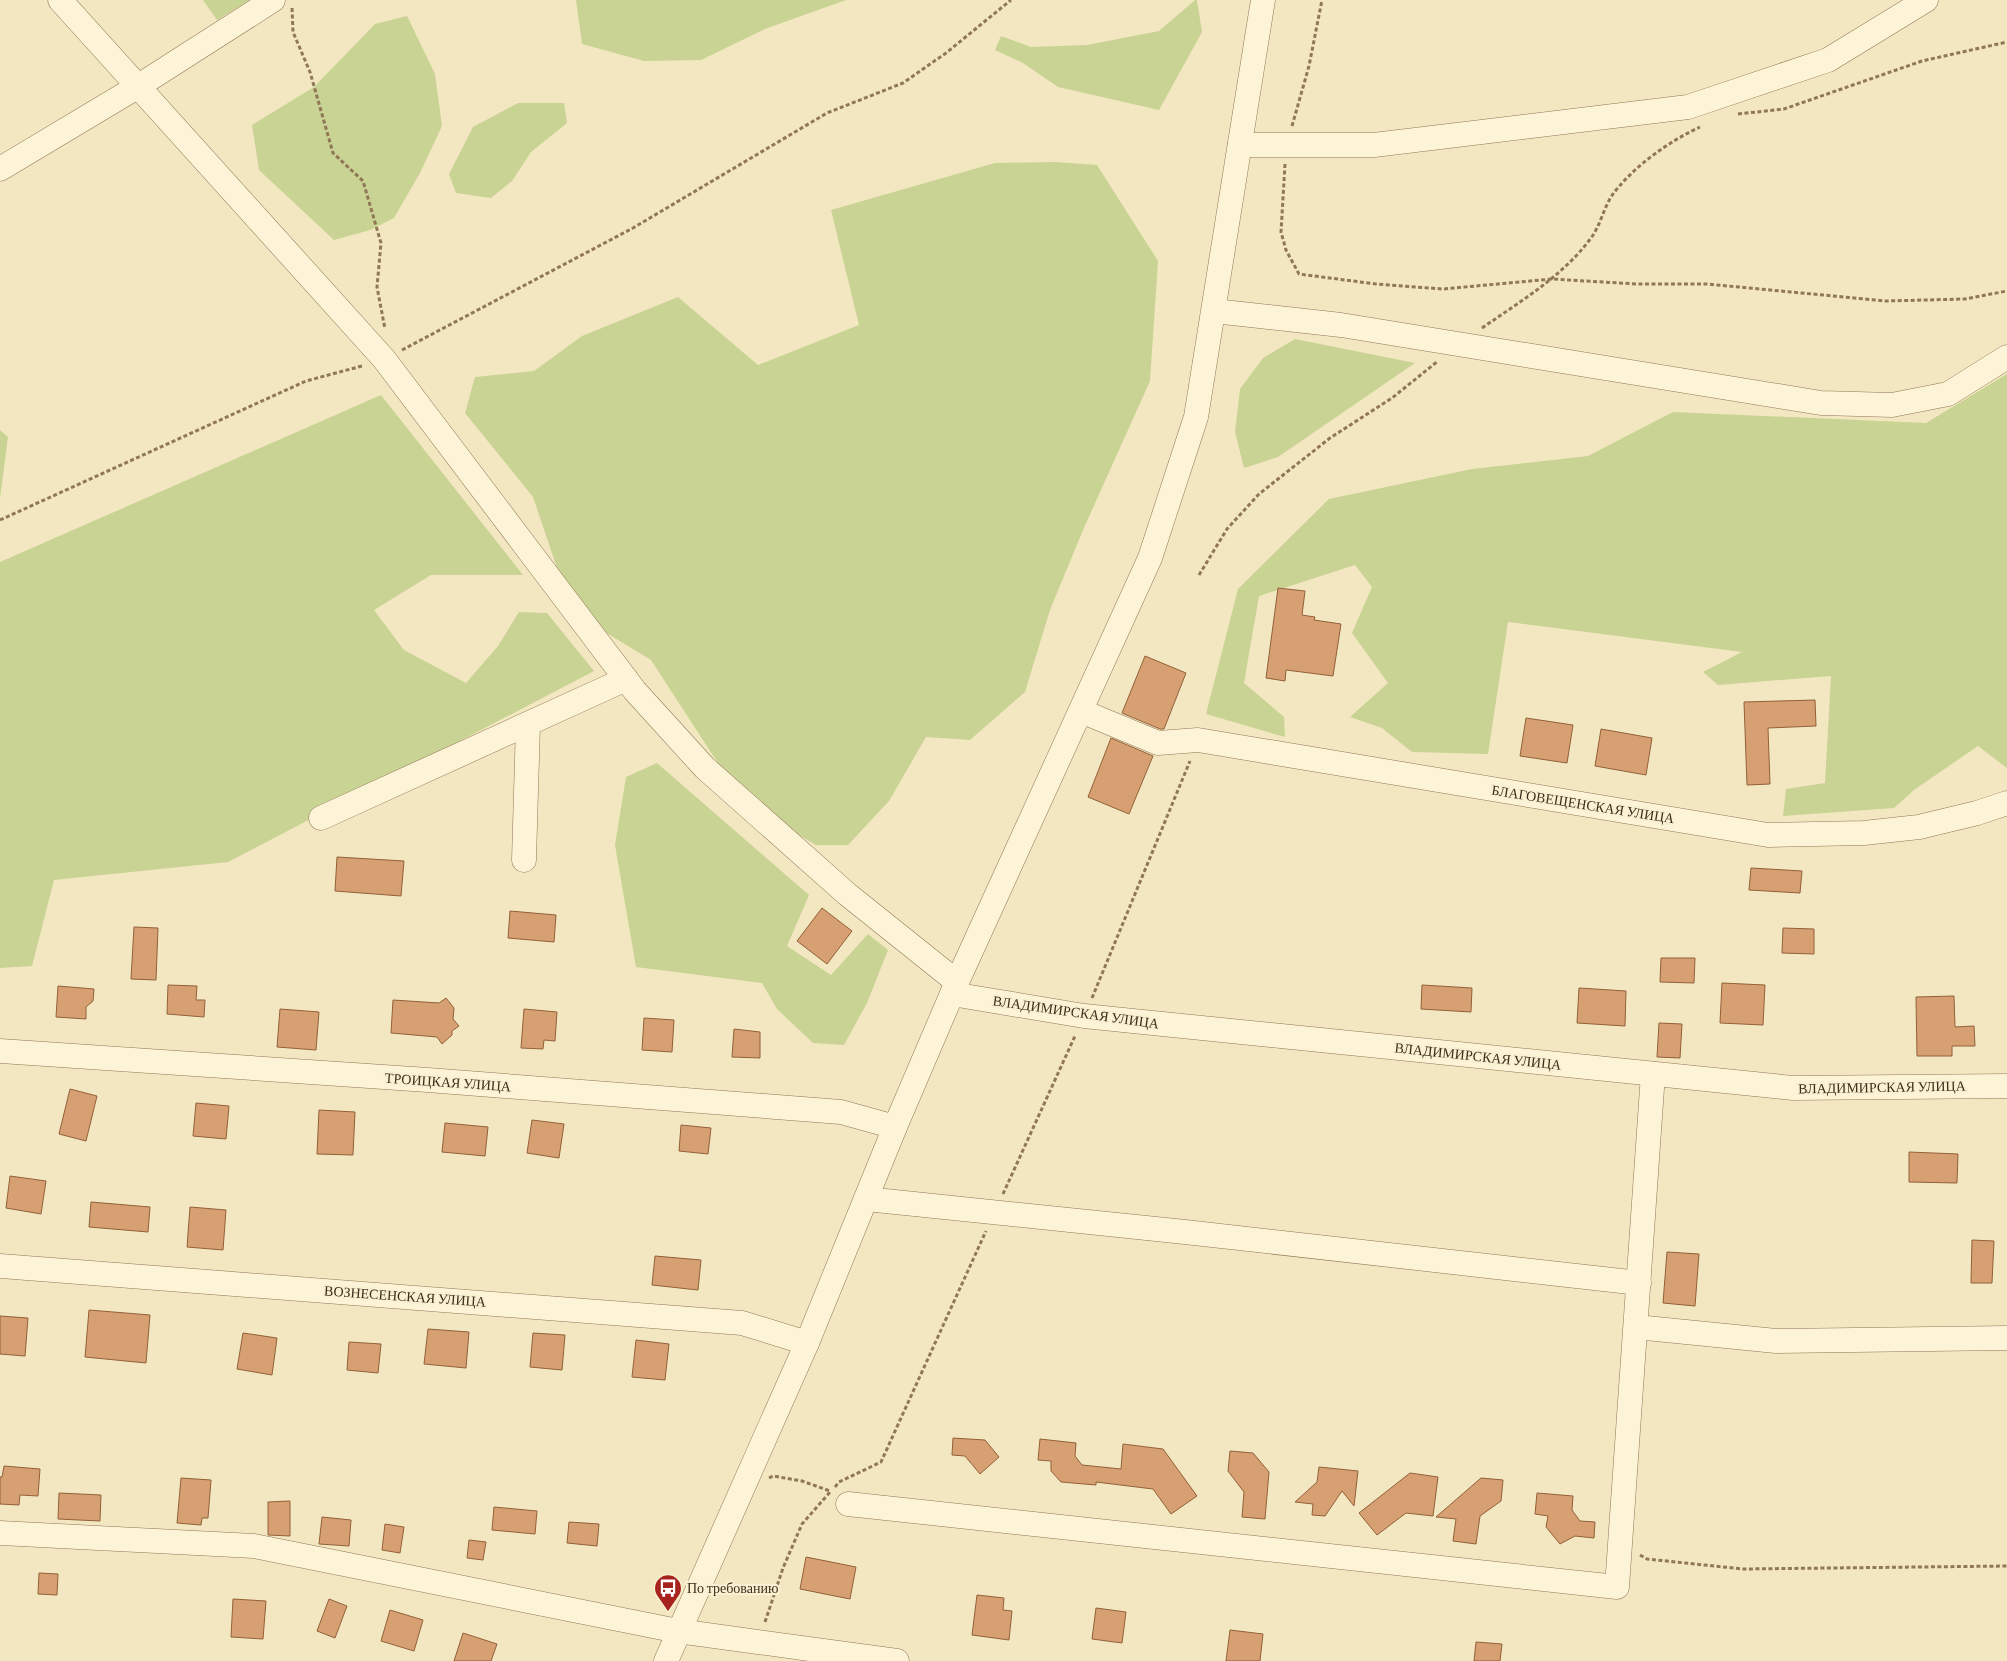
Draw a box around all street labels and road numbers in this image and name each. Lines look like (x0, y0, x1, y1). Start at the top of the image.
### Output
street label: БЛАГОВЕЩЕНСКАЯ УЛИЦА (1491, 782, 1676, 826)
street label: ВЛАДИМИРСКАЯ УЛИЦА (992, 992, 1161, 1032)
street label: ВЛАДИМИРСКАЯ УЛИЦА (1394, 1039, 1563, 1073)
street label: ТРОИЦКАЯ УЛИЦА (384, 1070, 512, 1094)
street label: ВЛАДИМИРСКАЯ УЛИЦА (1798, 1078, 1967, 1096)
street label: ВОЗНЕСЕНСКАЯ УЛИЦА (324, 1282, 487, 1310)

